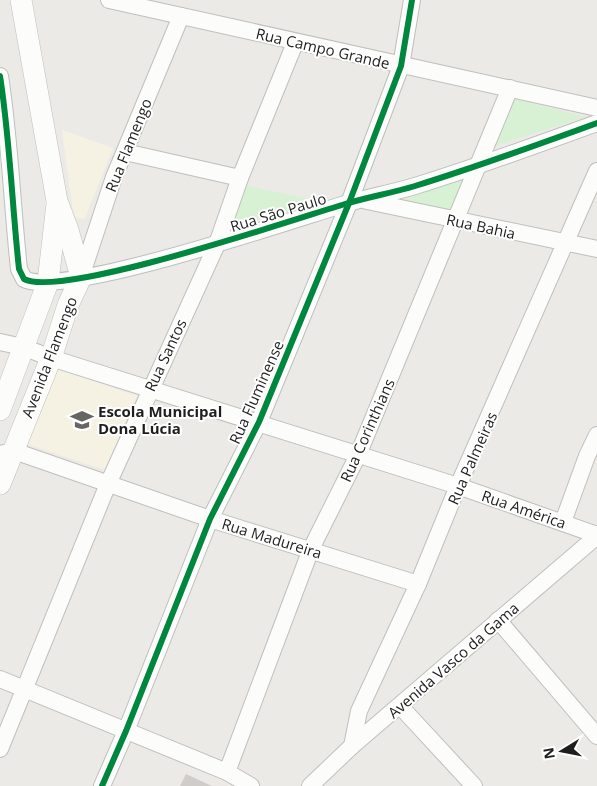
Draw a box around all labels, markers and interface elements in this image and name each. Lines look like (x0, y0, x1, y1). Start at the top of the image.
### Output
street label: Rua Campo Grande (254, 23, 392, 73)
street label: Rua Flamengo (100, 95, 156, 195)
street label: Rua São Paulo (227, 188, 329, 236)
street label: Rua Bahia (445, 209, 517, 243)
street label: Avenida Flamengo (17, 294, 81, 420)
street label: Rua Santos (139, 315, 191, 395)
street label: Rua Fluminense (224, 337, 288, 447)
street label: Rua Corinthians (335, 375, 399, 485)
place label: Escola Municipal Dona Lúcia (98, 401, 222, 438)
school or university icon: Escola Municipal Dona Lúcia (69, 407, 95, 433)
street label: Rua Palmeiras (443, 408, 501, 508)
street label: Rua América (479, 485, 569, 533)
street label: Rua Madureira (219, 513, 325, 563)
street label: Avenida Vasco da Gama (383, 598, 523, 722)
north arrow (537, 726, 587, 776)
text: N (538, 746, 559, 761)

